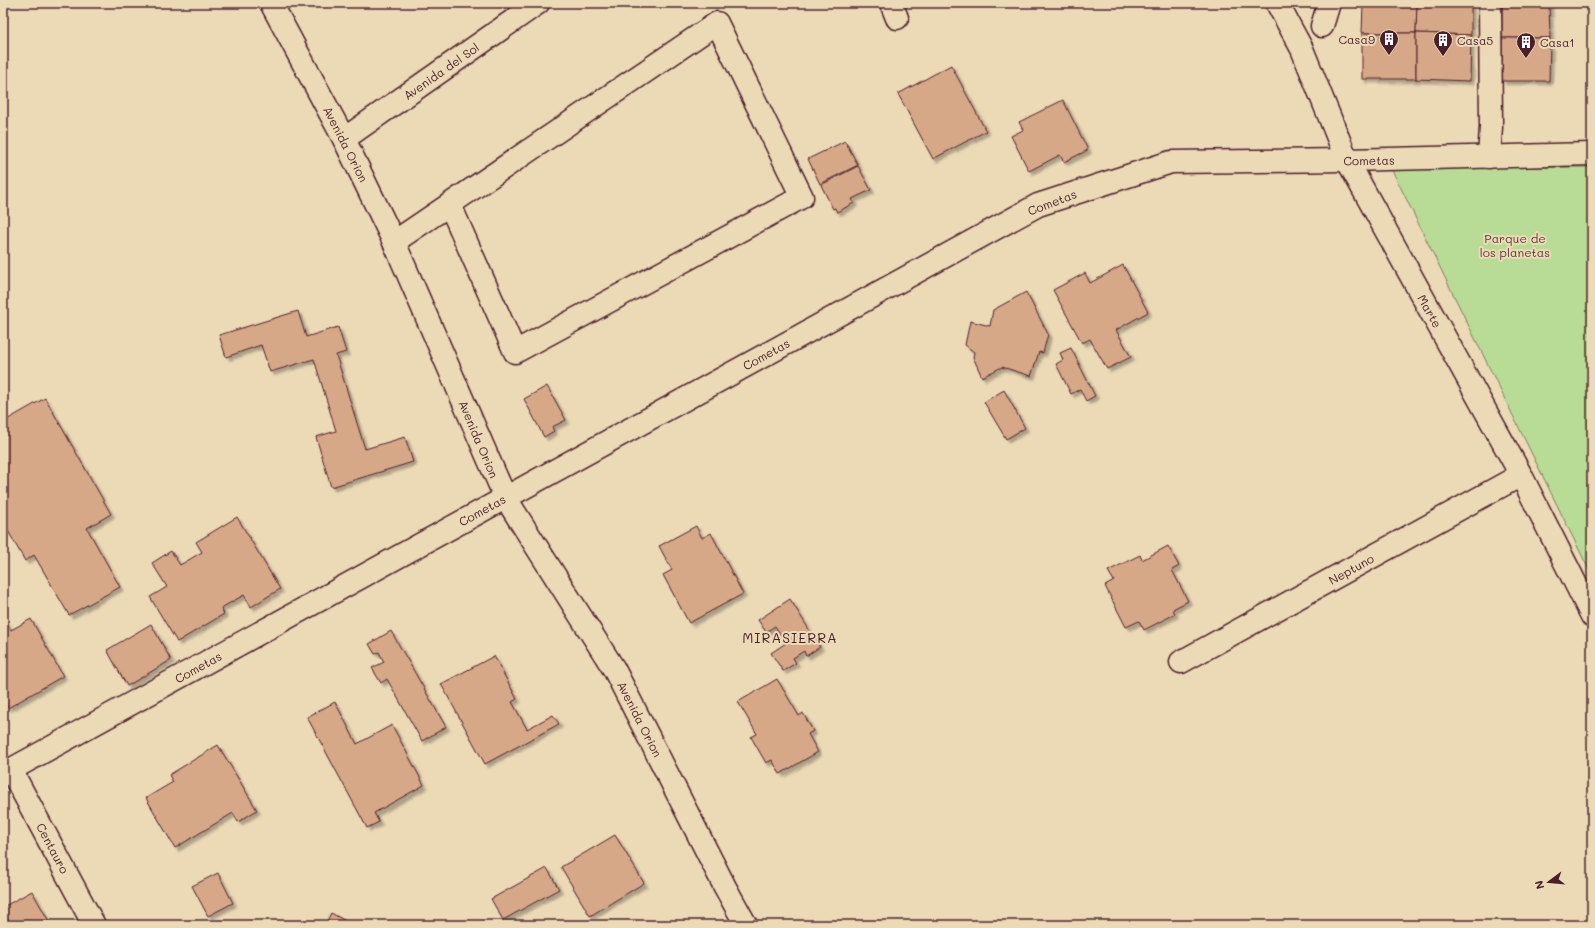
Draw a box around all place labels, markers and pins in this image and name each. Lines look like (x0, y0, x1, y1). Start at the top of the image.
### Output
building icon: Casa9 (1378, 28, 1400, 56)
building icon: Casa5 (1432, 29, 1454, 57)
place label: Casa9 (1339, 31, 1375, 47)
building icon: Casa1 (1515, 31, 1537, 59)
place label: Casa5 (1457, 32, 1493, 48)
place label: Casa1 (1540, 34, 1575, 50)

